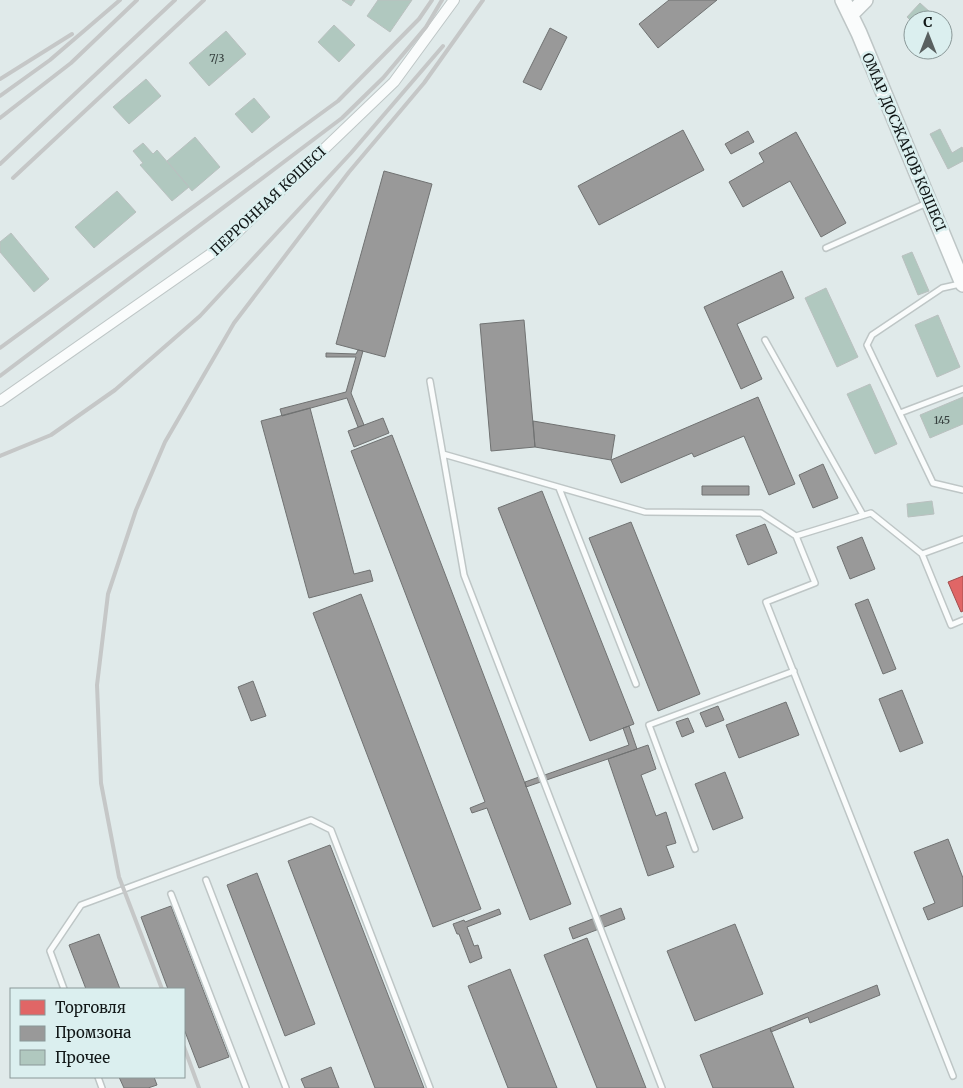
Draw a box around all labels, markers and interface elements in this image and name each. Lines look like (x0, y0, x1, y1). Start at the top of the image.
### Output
north arrow (903, 10, 953, 60)
text: С (923, 13, 933, 31)
street label: ОМАР ДОСЖАНОВ КӨШЕСІ (858, 50, 950, 234)
house number: 7/3 (209, 51, 225, 65)
street label: ПЕРРОННАЯ КӨШЕСІ (206, 143, 330, 259)
house number: 145 (934, 413, 950, 427)
legend (10, 988, 185, 1078)
text: Торговля (55, 998, 126, 1017)
text: Промзона (55, 1023, 131, 1042)
text: Прочее (55, 1048, 110, 1067)

